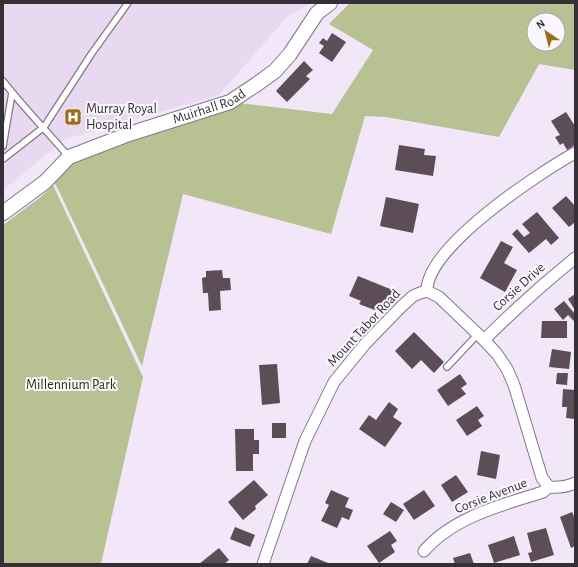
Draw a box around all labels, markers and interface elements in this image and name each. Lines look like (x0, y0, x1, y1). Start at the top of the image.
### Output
north arrow (526, 12, 566, 52)
text: N (534, 18, 547, 31)
street label: Muirhall Road (171, 87, 248, 127)
place label: Murray Royal Hospital (86, 102, 157, 132)
hospital icon: Murray Royal Hospital (63, 107, 83, 127)
street label: Corsie Drive (490, 260, 548, 314)
street label: Mount Tabor Road (325, 287, 403, 369)
park label: Millennium Park (26, 378, 117, 392)
street label: Corsie Avenue (453, 476, 529, 516)

